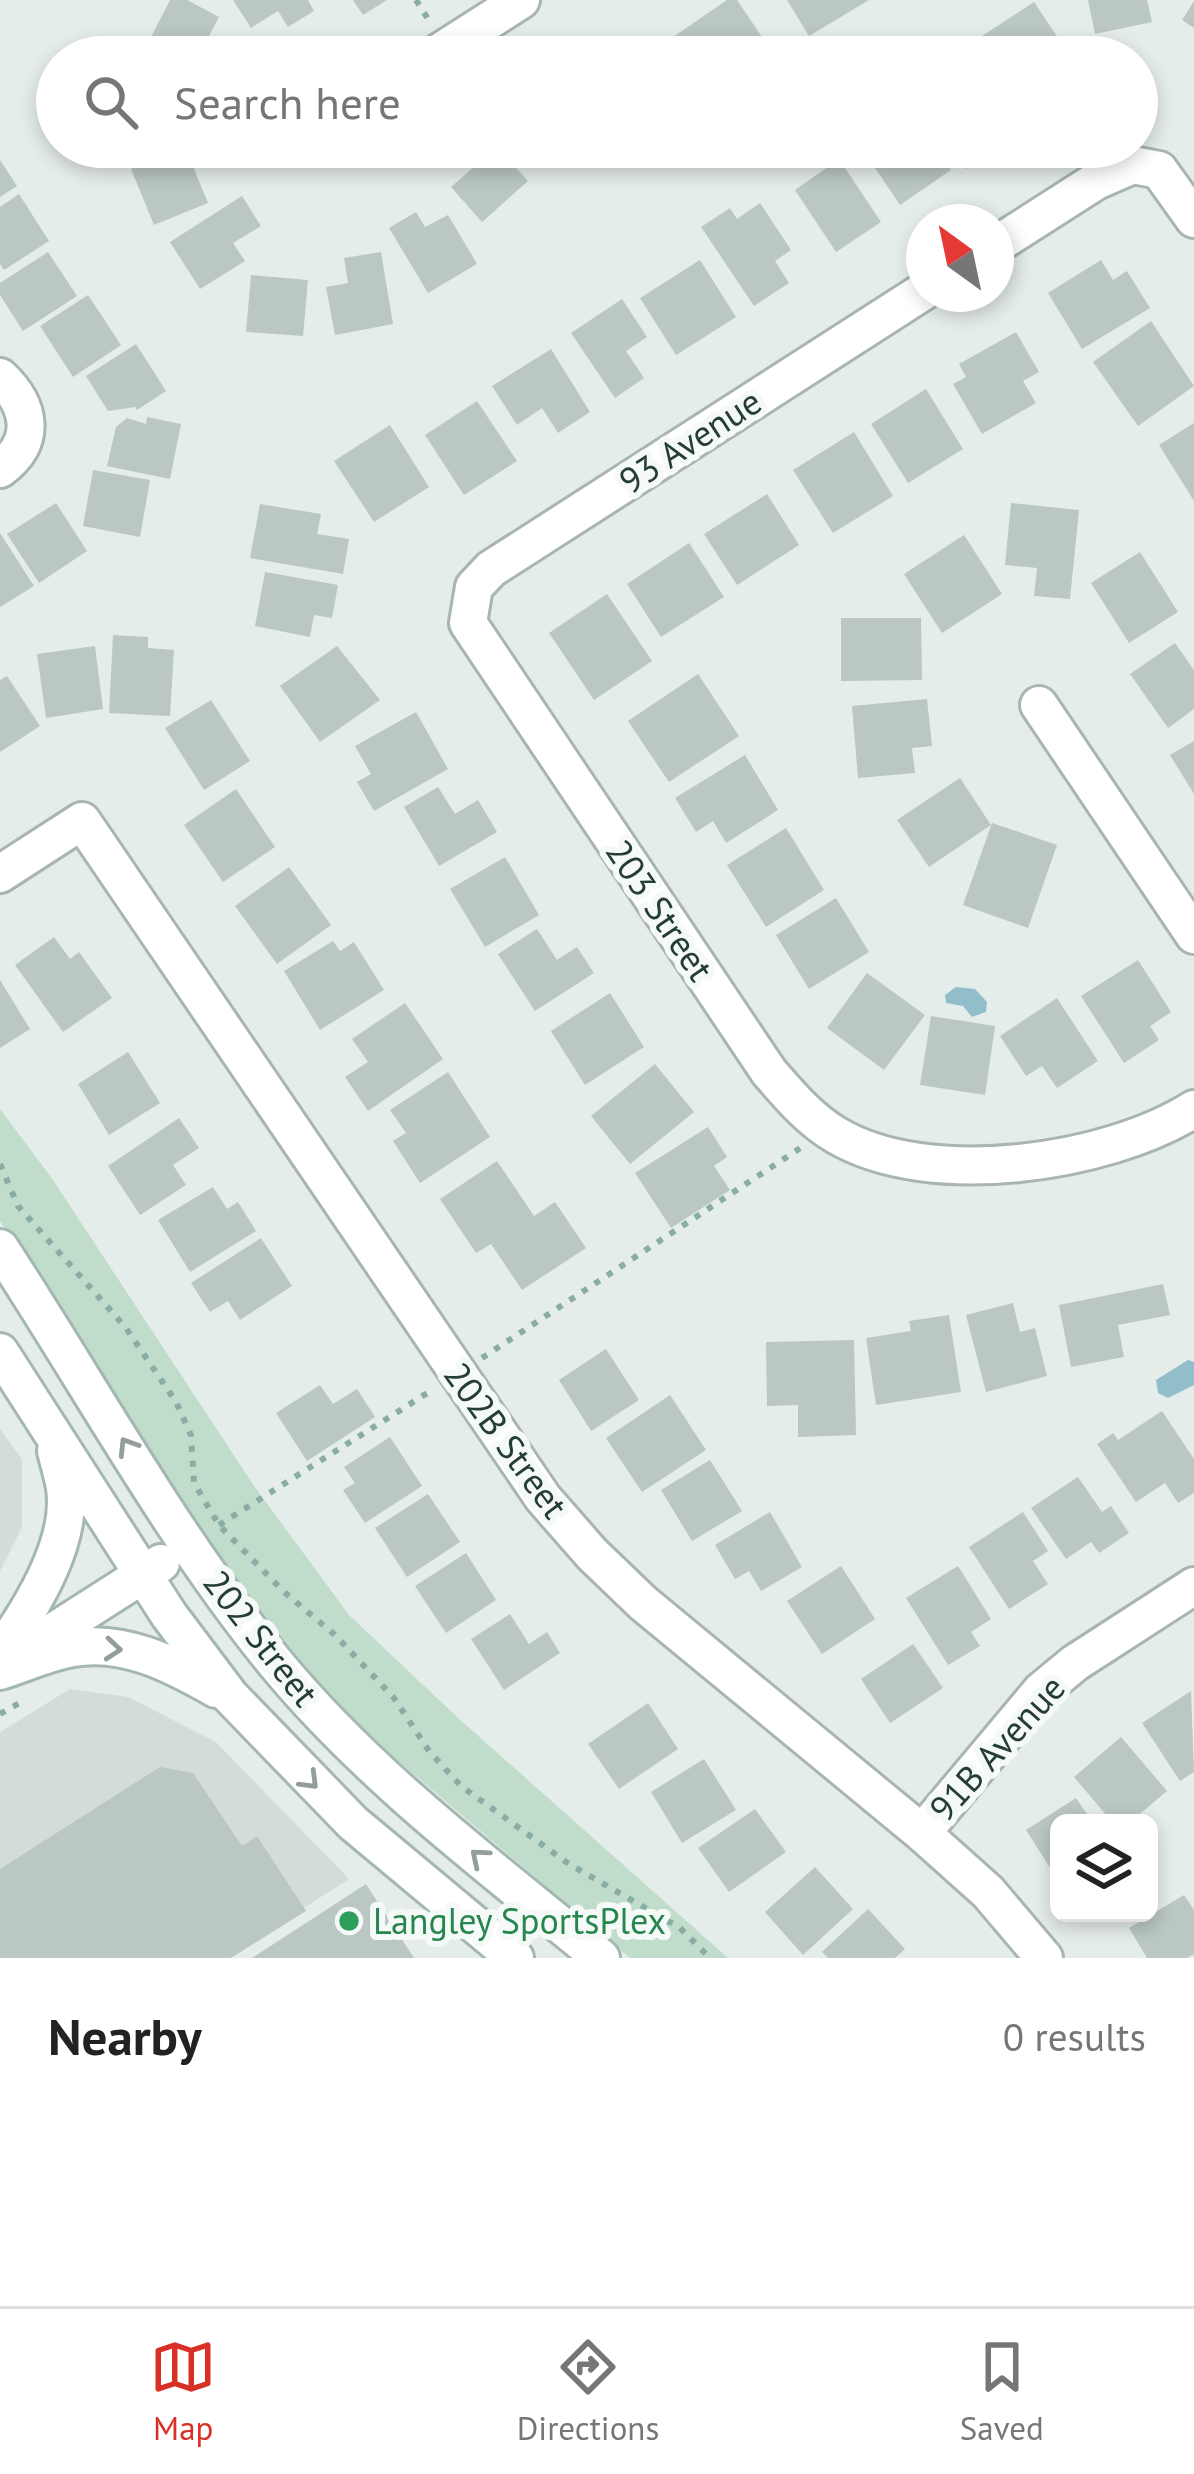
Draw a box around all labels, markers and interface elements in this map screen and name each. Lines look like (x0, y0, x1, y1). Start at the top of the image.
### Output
search box (36, 36, 1158, 168)
icon: search (78, 69, 144, 135)
text: Search here (174, 73, 401, 131)
north arrow (906, 204, 1014, 312)
street label: 93 Avenue (610, 377, 770, 504)
street label: 203 Street (596, 830, 725, 989)
street label: 202B Street (434, 1352, 579, 1527)
one-way arrow (119, 1437, 142, 1459)
street label: 202 Street (193, 1560, 329, 1715)
one-way arrow (104, 1636, 123, 1662)
street label: 91B Avenue (919, 1665, 1075, 1831)
one-way arrow (296, 1767, 318, 1789)
map controls (1050, 1814, 1158, 1922)
button: layers (1050, 1814, 1158, 1922)
one-way arrow (470, 1850, 492, 1871)
place label: Langley SportsPlex (373, 1897, 666, 1944)
marker: Langley SportsPlex (336, 1908, 362, 1934)
text: Nearby (48, 2003, 202, 2069)
text: 0 results (1003, 2011, 1146, 2062)
tab: Map (150, 2334, 216, 2449)
tab: Directions (517, 2334, 659, 2449)
tab: Saved (960, 2334, 1044, 2449)

